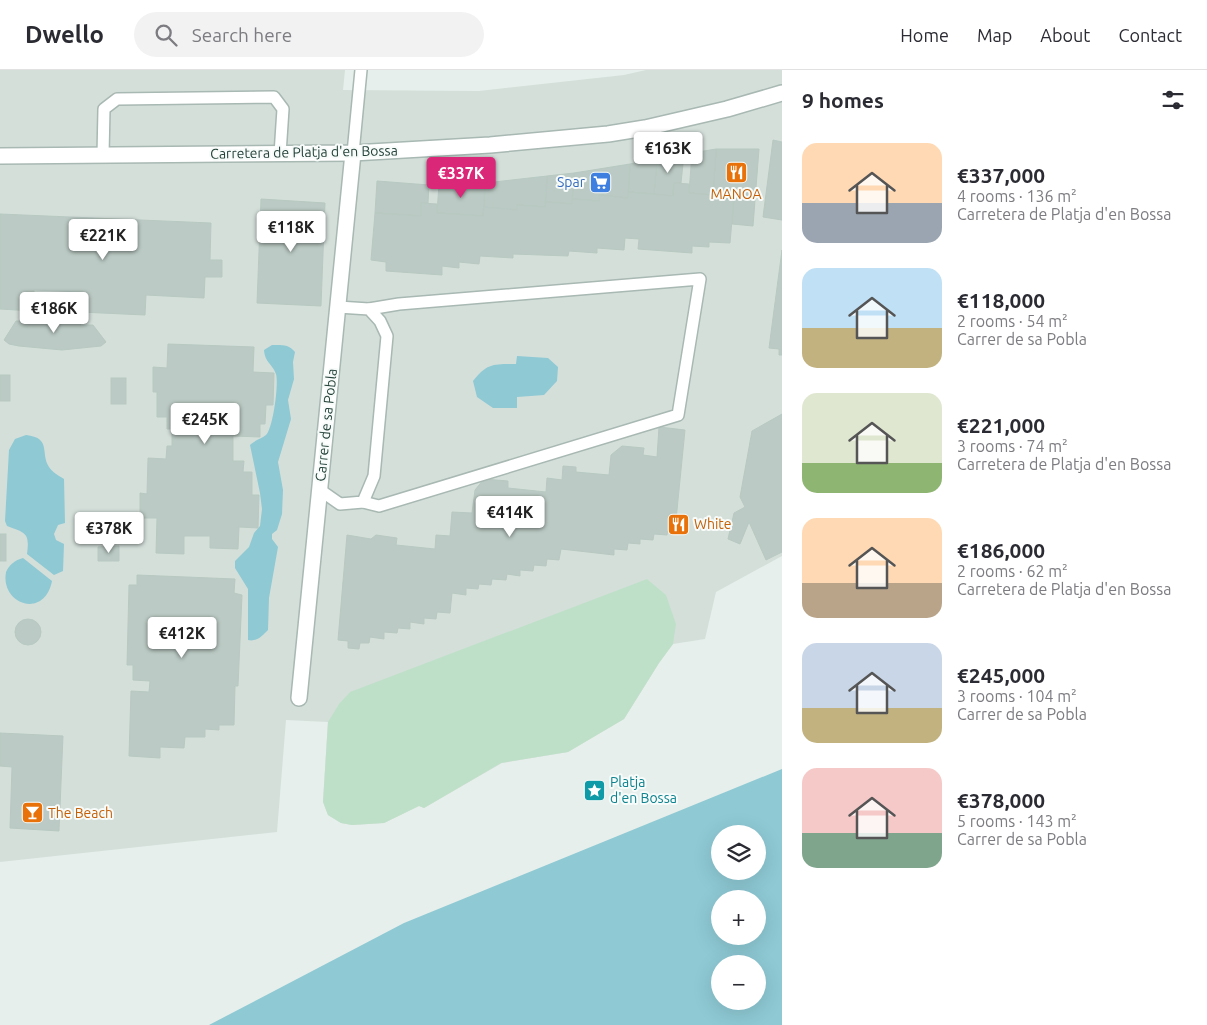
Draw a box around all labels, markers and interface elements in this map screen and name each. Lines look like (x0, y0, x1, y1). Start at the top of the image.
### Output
search box (134, 12, 484, 57)
text: Dwello (25, 21, 104, 48)
icon: search (152, 21, 180, 49)
text: Search here (192, 24, 292, 46)
text: Home (900, 25, 949, 45)
text: Map (977, 25, 1012, 45)
text: About (1040, 25, 1090, 45)
text: Contact (1118, 25, 1182, 45)
icon: filters (1159, 86, 1187, 114)
text: 9 homes (802, 88, 884, 112)
pin: €163K (633, 132, 703, 174)
text: €163K (645, 139, 691, 157)
street label: Carretera de Platja d'en Bossa (210, 142, 398, 162)
pin: €337K (426, 156, 496, 199)
restaurant icon: MANOA (724, 160, 748, 184)
icon: home (842, 163, 902, 223)
text: €337,000 (957, 163, 1045, 187)
text: €337K (438, 164, 484, 182)
supermarket icon: Spar (589, 170, 613, 194)
place label: Spar (557, 174, 586, 190)
place label: MANOA (710, 186, 762, 202)
text: 4 rooms · 136 m² (957, 187, 1077, 205)
text: Carretera de Platja d'en Bossa (957, 205, 1171, 223)
pin: €118K (256, 210, 326, 253)
pin: €221K (68, 218, 138, 261)
text: €118K (268, 218, 314, 236)
text: €221K (80, 226, 126, 244)
icon: home (842, 288, 902, 348)
text: €118,000 (957, 288, 1045, 312)
pin: €186K (19, 292, 89, 334)
text: €186K (31, 299, 77, 317)
text: 2 rooms · 54 m² (957, 312, 1068, 330)
text: Carrer de sa Pobla (957, 330, 1087, 348)
street label: Carrer de sa Pobla (312, 368, 340, 482)
pin: €245K (170, 402, 240, 445)
text: €245K (182, 410, 228, 428)
icon: home (842, 413, 902, 473)
text: €221,000 (957, 413, 1045, 437)
text: 3 rooms · 74 m² (957, 437, 1068, 455)
text: Carretera de Platja d'en Bossa (957, 455, 1171, 473)
pin: €414K (475, 496, 545, 538)
text: €414K (487, 503, 533, 521)
pin: €378K (74, 512, 144, 554)
restaurant icon: White (666, 512, 690, 536)
place label: White (694, 516, 732, 532)
text: €378K (86, 519, 132, 537)
icon: home (842, 538, 902, 598)
text: €186,000 (957, 538, 1045, 562)
text: 2 rooms · 62 m² (957, 562, 1068, 580)
text: Carretera de Platja d'en Bossa (957, 580, 1171, 598)
pin: €412K (147, 616, 217, 659)
text: €412K (159, 624, 205, 642)
icon: home (842, 663, 902, 723)
text: €245,000 (957, 663, 1045, 687)
text: 3 rooms · 104 m² (957, 687, 1077, 705)
text: Carrer de sa Pobla (957, 705, 1087, 723)
place label: Platja d'en Bossa (610, 774, 677, 806)
place icon: Platja d'en Bossa (582, 778, 606, 802)
icon: home (842, 788, 902, 848)
text: €378,000 (957, 788, 1045, 812)
bar icon: The Beach (20, 801, 44, 825)
place label: The Beach (48, 805, 113, 821)
text: 5 rooms · 143 m² (957, 812, 1077, 830)
map controls (711, 825, 766, 1010)
button: layers (711, 825, 766, 880)
text: Carrer de sa Pobla (957, 830, 1087, 848)
button: + (711, 890, 766, 945)
button: − (711, 955, 766, 1010)

